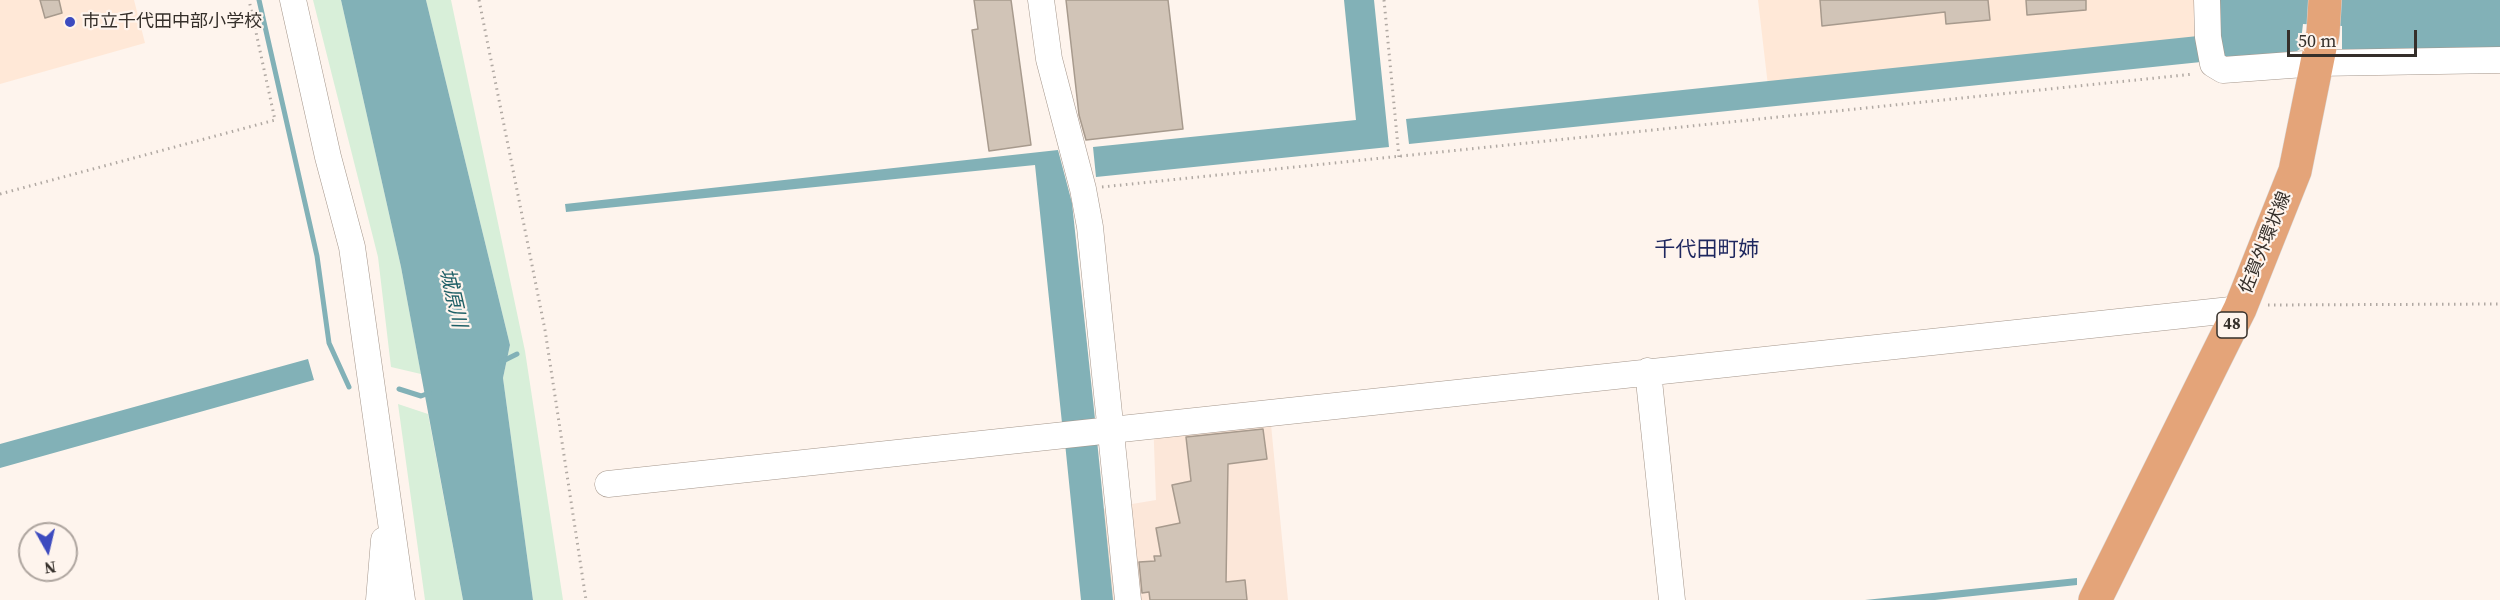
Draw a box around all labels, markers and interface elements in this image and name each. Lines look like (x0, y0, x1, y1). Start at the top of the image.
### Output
place label: 市立千代田中部小学校 (82, 11, 262, 33)
marker: 市立千代田中部小学校 (63, 15, 77, 29)
scale bar (2290, 18, 2420, 56)
text: 50 m (2298, 28, 2336, 53)
street label: 佐賀外環状線 (2236, 189, 2296, 297)
district label: 千代田町姉 (1655, 238, 1759, 264)
water label: 城原川 (434, 266, 470, 330)
road number: 48 (2217, 312, 2247, 338)
north arrow (18, 522, 78, 582)
text: N (43, 556, 58, 580)

